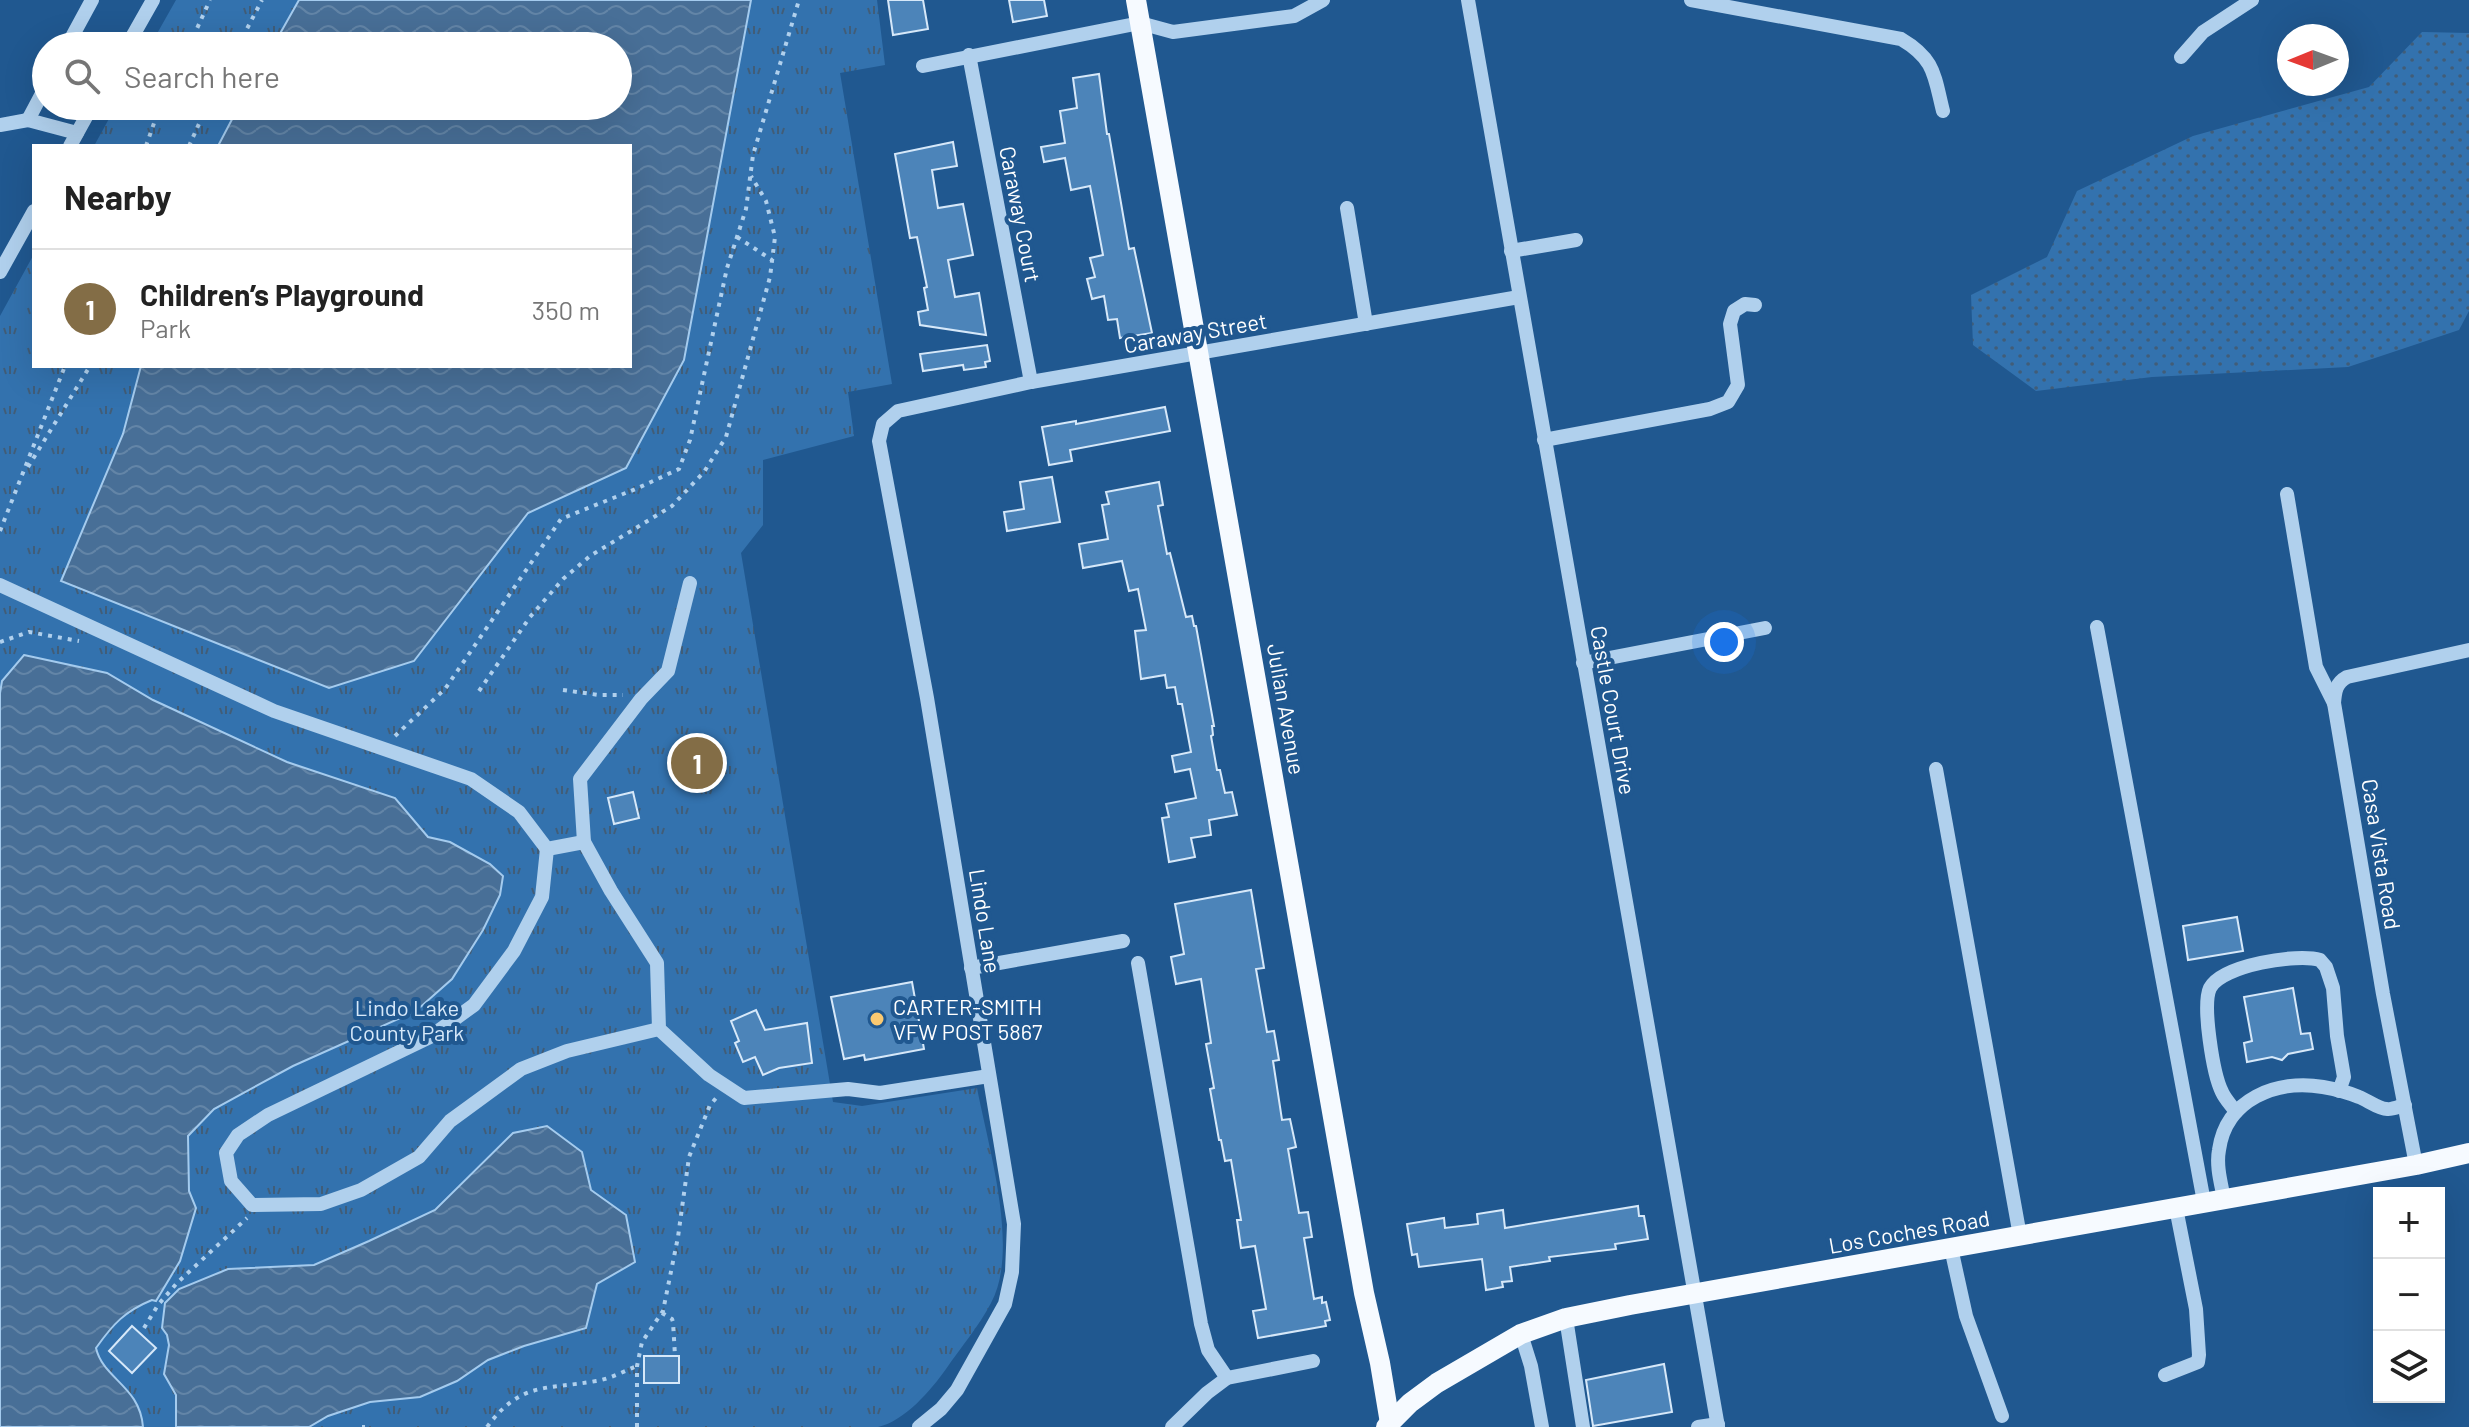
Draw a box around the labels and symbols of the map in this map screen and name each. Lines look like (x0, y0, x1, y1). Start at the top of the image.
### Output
north arrow (2277, 24, 2349, 96)
street label: Caraway Court (995, 144, 1047, 284)
street label: Caraway Street (1121, 307, 1269, 357)
your location (1704, 622, 1744, 662)
street label: Castle Court Drive (1586, 624, 1642, 796)
street label: Julian Avenue (1263, 641, 1311, 777)
pin: 1 (671, 733, 723, 793)
street label: Casa Vista Road (2357, 777, 2407, 931)
street label: Lindo Lane (965, 867, 1007, 975)
place label: CARTER-SMITH VFW POST 5867 (893, 993, 1042, 1044)
park label: Lindo Lake County Park (350, 994, 464, 1045)
marker: CARTER-SMITH VFW POST 5867 (868, 1010, 886, 1028)
street label: Los Coches Road (1826, 1204, 1992, 1258)

